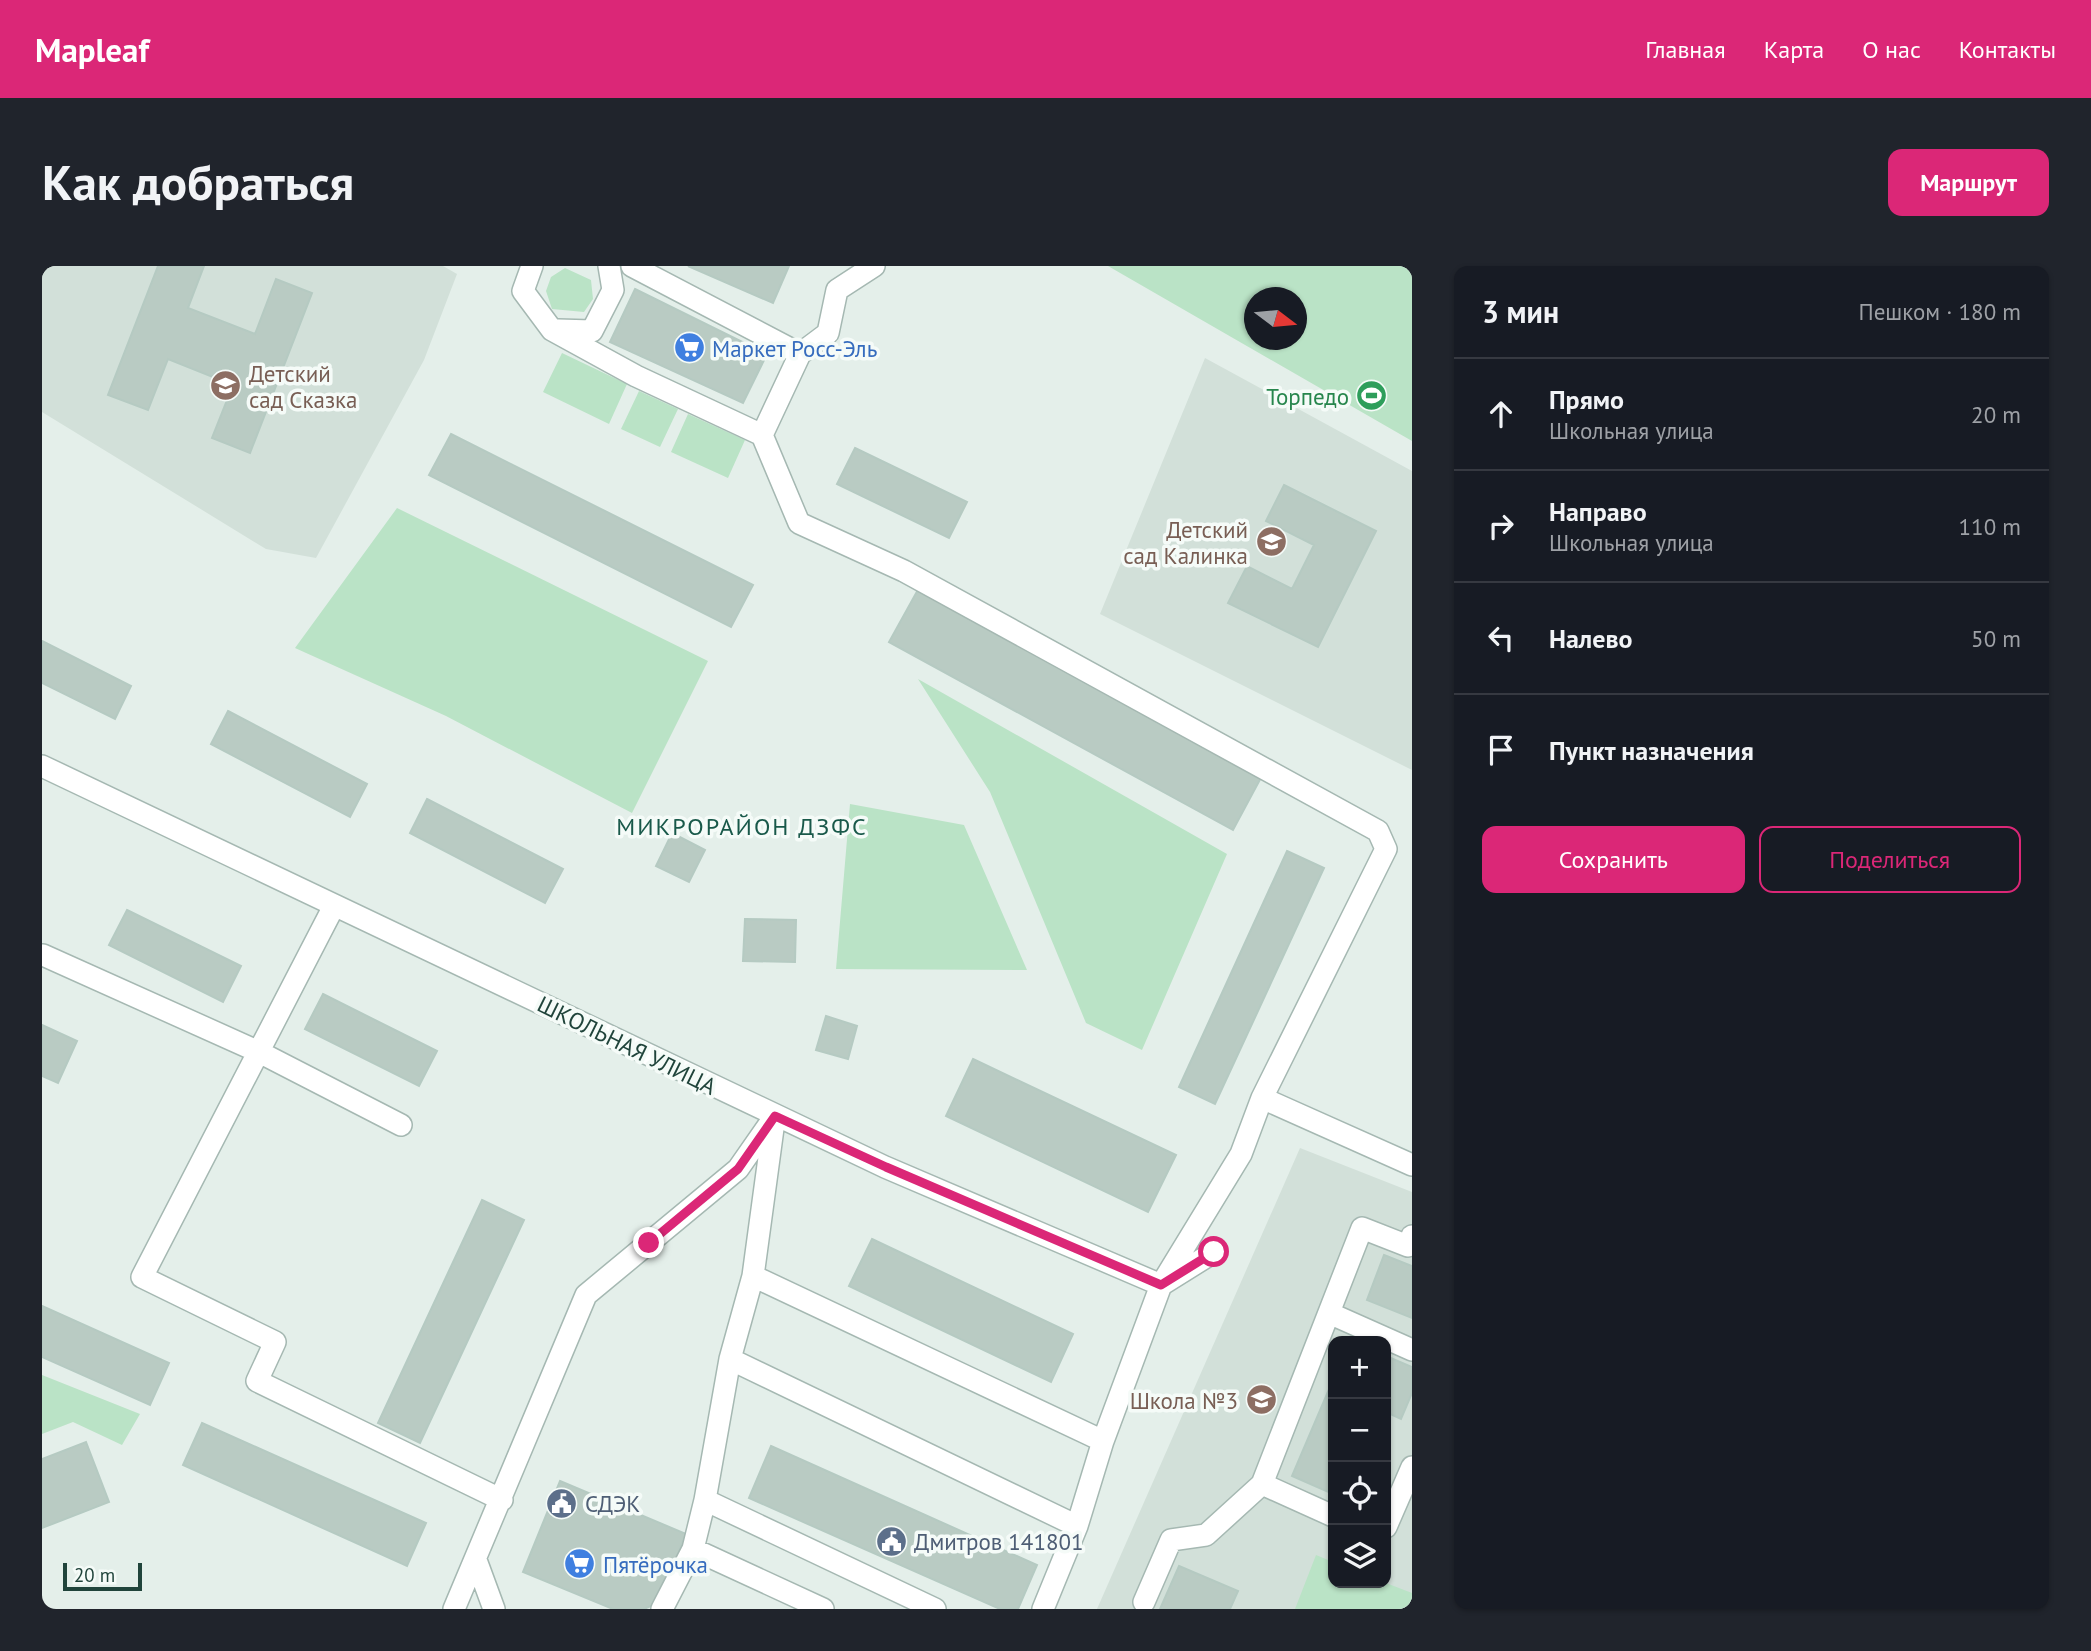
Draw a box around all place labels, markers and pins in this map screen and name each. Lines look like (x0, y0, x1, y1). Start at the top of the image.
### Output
supermarket icon: Маркет Росс-Эль (672, 331, 706, 365)
place label: Маркет Росс-Эль (712, 334, 877, 363)
place label: Детский сад Сказка (249, 359, 357, 414)
school or university icon: Детский сад Сказка (209, 369, 243, 403)
sports icon: Торпедо (1355, 379, 1389, 413)
place label: Торпедо (1266, 382, 1349, 411)
place label: Детский сад Калинка (1123, 515, 1248, 570)
school or university icon: Детский сад Калинка (1254, 525, 1288, 559)
school or university icon: Школа №3 (1244, 1383, 1278, 1417)
place label: Школа №3 (1130, 1386, 1238, 1415)
public building icon: СДЭК (545, 1486, 579, 1520)
place label: СДЭК (585, 1489, 640, 1518)
public building icon: Дмитров 141801 (874, 1524, 908, 1558)
place label: Дмитров 141801 (914, 1527, 1084, 1556)
supermarket icon: Пятёрочка (563, 1547, 597, 1581)
place label: Пятёрочка (603, 1550, 708, 1579)

